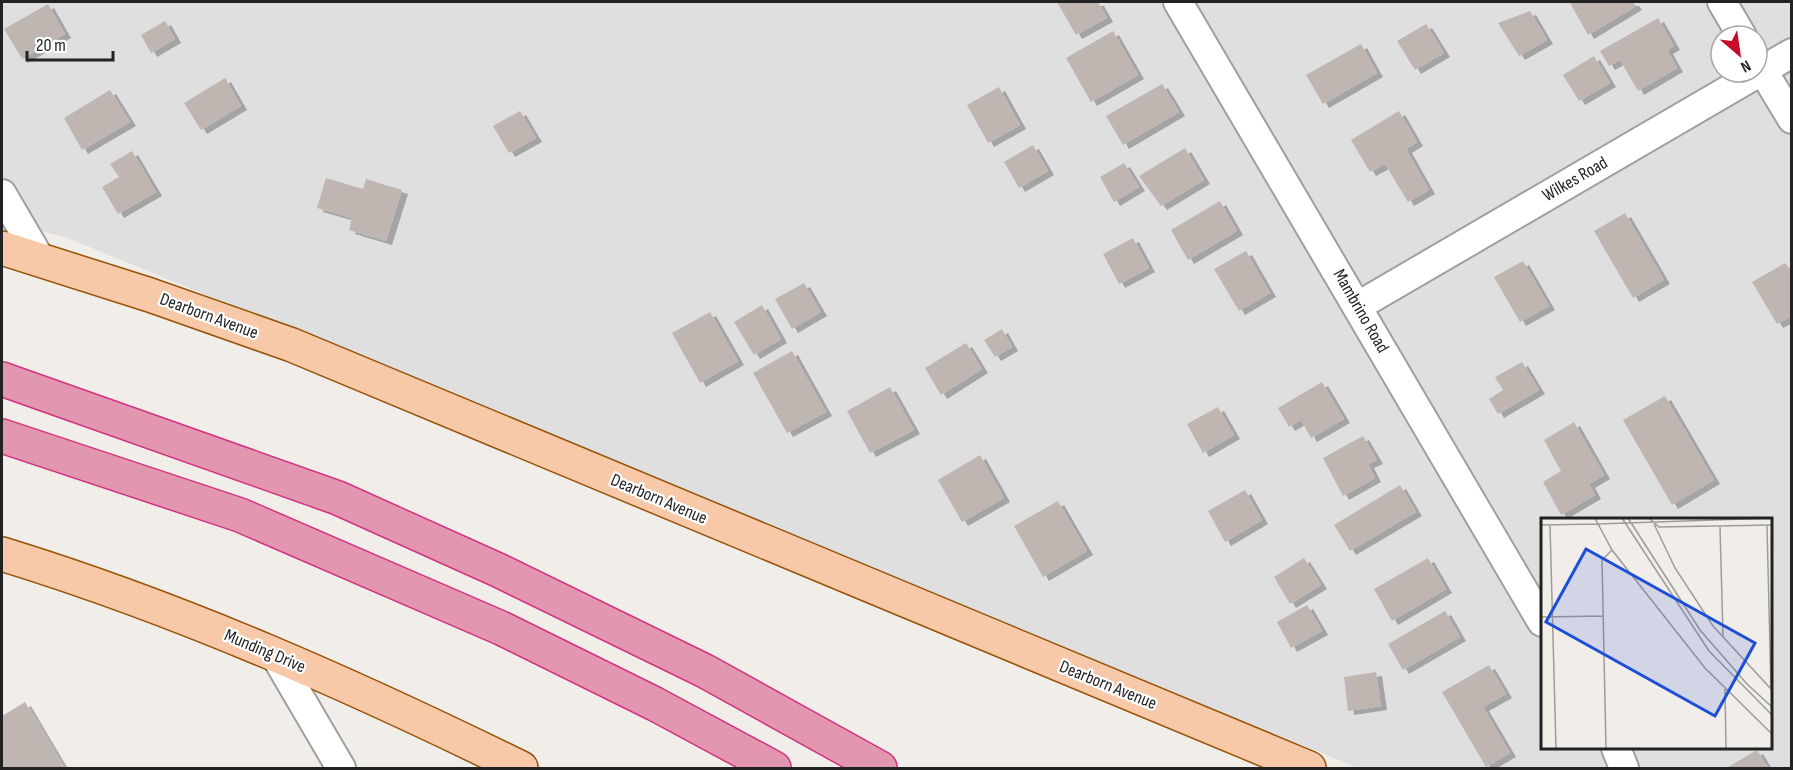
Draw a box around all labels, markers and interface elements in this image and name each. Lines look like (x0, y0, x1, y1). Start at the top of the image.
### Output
scale bar (27, 24, 112, 62)
north arrow (1709, 24, 1769, 84)
text: 20 m (36, 35, 66, 56)
text: N (1737, 55, 1754, 76)
street label: Wilkes Road (1539, 152, 1611, 206)
street label: Mambrino Road (1329, 265, 1393, 357)
street label: Dearborn Avenue (157, 289, 261, 343)
street label: Dearborn Avenue (608, 469, 710, 529)
inset map (1541, 518, 1772, 749)
street label: Munding Drive (221, 625, 309, 677)
street label: Dearborn Avenue (1056, 656, 1160, 714)

